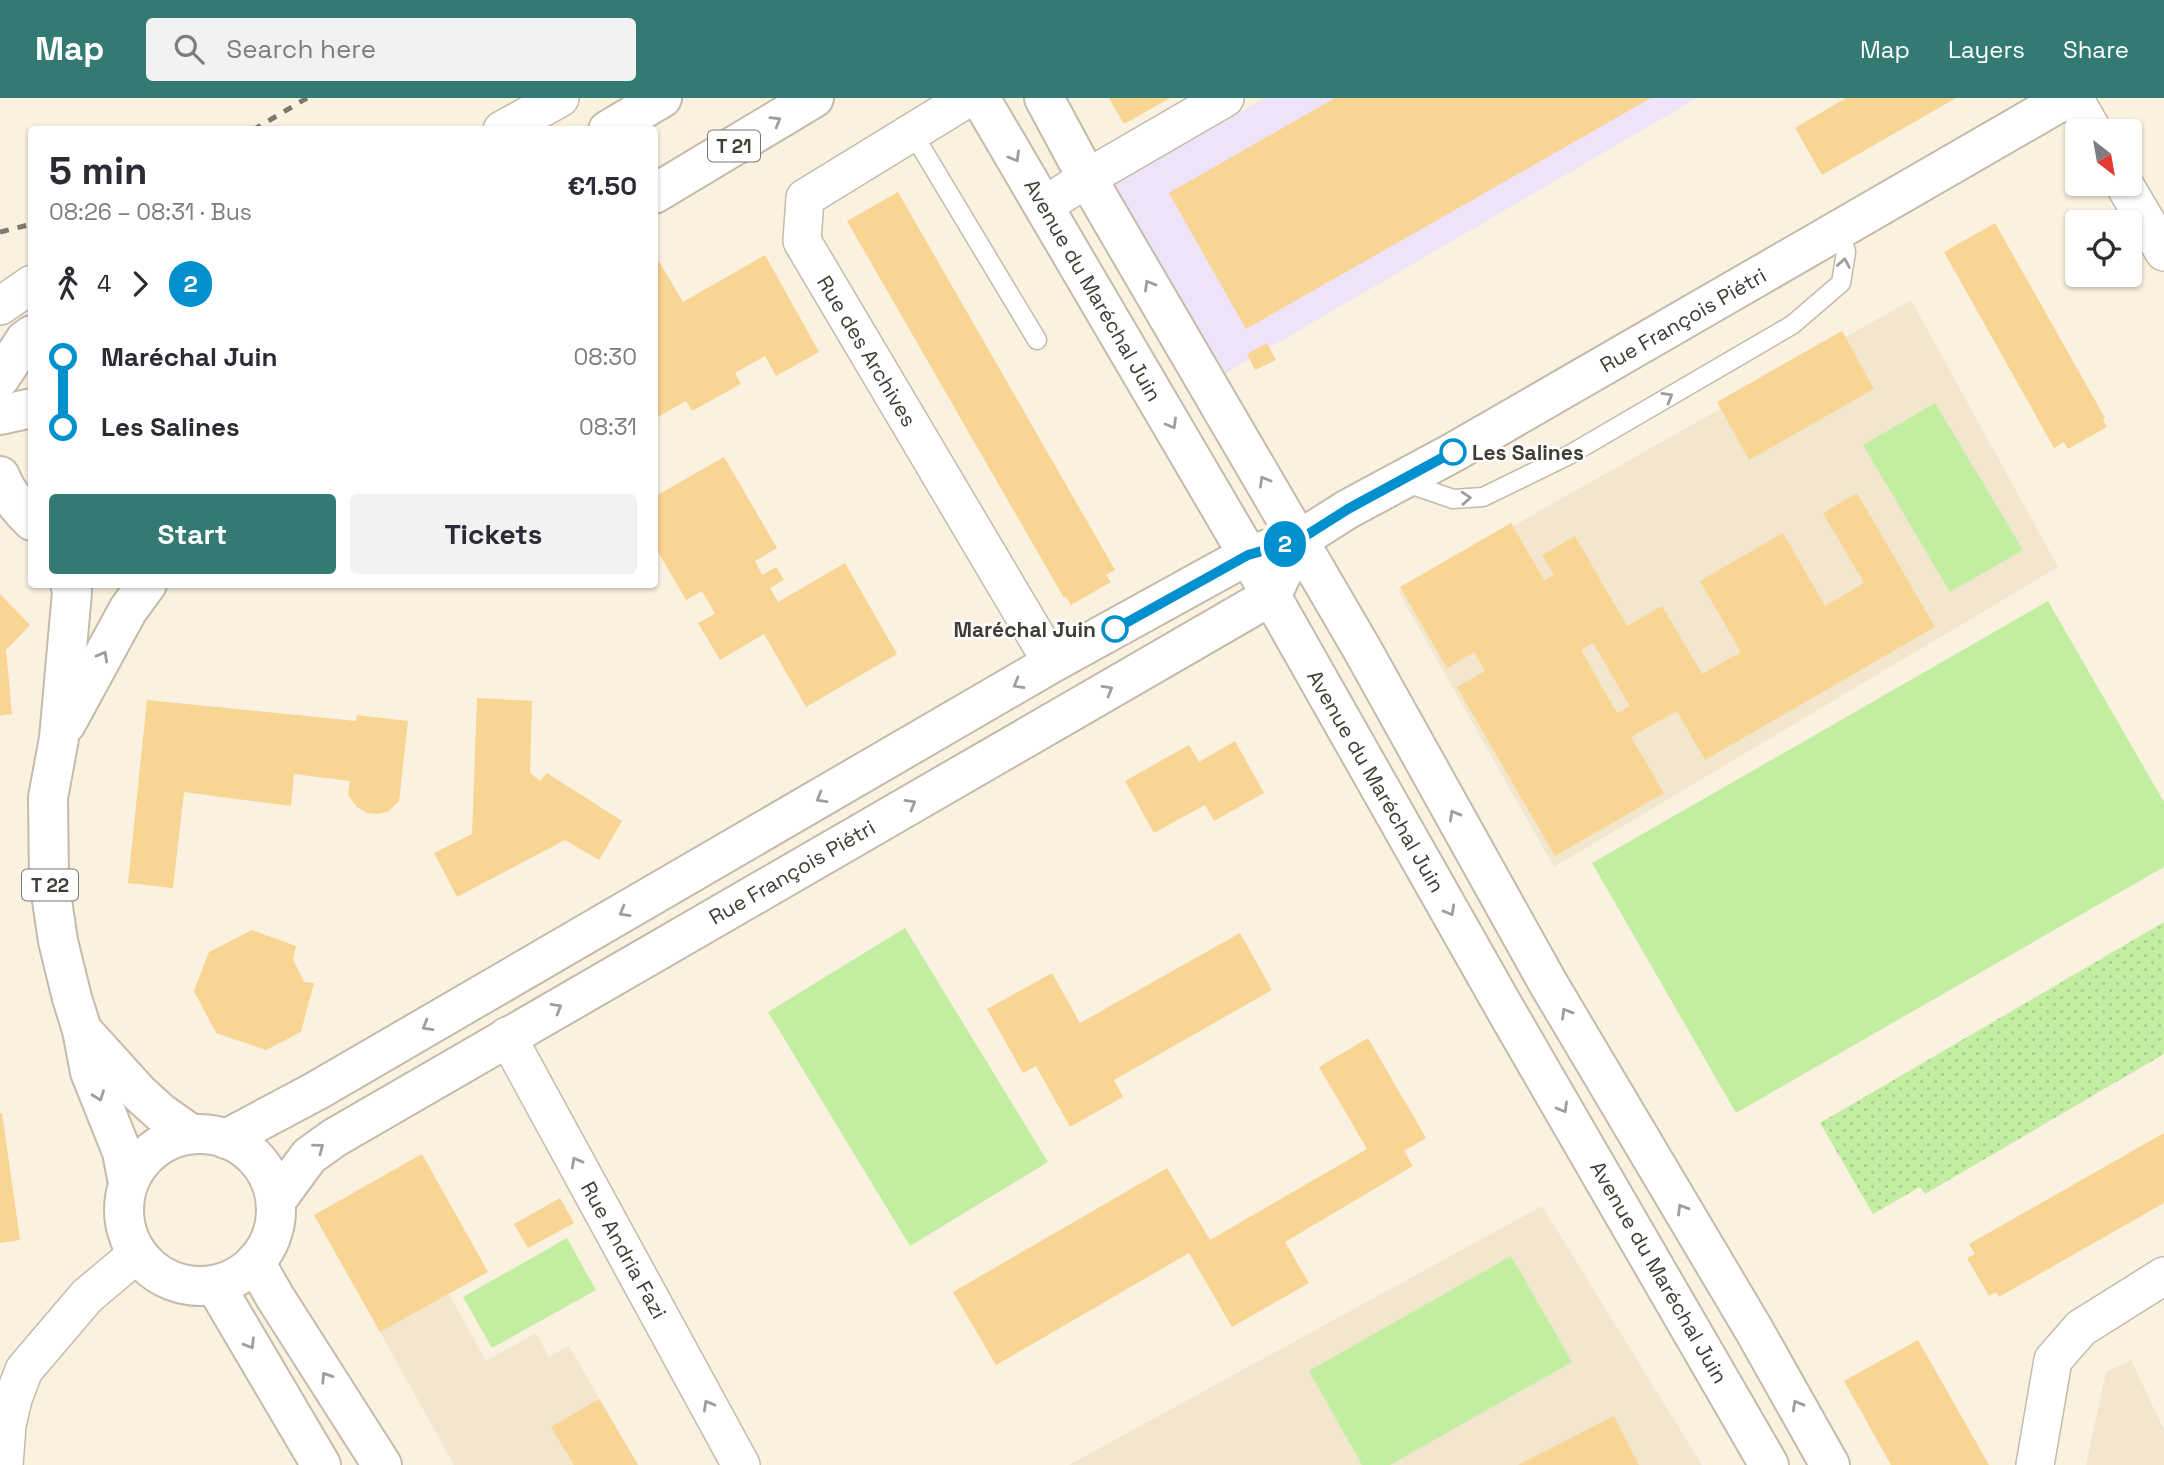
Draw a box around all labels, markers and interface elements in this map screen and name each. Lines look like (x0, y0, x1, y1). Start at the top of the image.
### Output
search box (146, 18, 636, 81)
text: Map (35, 28, 104, 70)
icon: search (170, 30, 208, 68)
text: Search here (226, 32, 376, 66)
text: Map (1860, 34, 1910, 65)
text: Layers (1948, 34, 2025, 65)
text: Share (2063, 34, 2129, 65)
one-way arrow (769, 116, 782, 129)
north arrow (2065, 119, 2142, 196)
map controls (2065, 119, 2142, 287)
road number: T 21 (708, 130, 760, 162)
text: 5 min (49, 147, 147, 195)
one-way arrow (1007, 149, 1020, 162)
text: €1.50 (567, 169, 637, 203)
street label: Avenue du Maréchal Juin (1018, 174, 1168, 406)
text: 08:26 – 08:31 · Bus (49, 197, 252, 227)
button: locate (2065, 210, 2142, 287)
one-way arrow (1836, 257, 1851, 269)
street label: Rue François Piétri (1595, 261, 1771, 379)
icon: walk (49, 265, 87, 303)
icon: forward (121, 265, 159, 303)
text: 2 (183, 268, 198, 299)
text: 4 (97, 269, 111, 299)
street label: Rue des Archives (811, 270, 923, 432)
one-way arrow (1144, 279, 1157, 292)
text: Maréchal Juin (101, 340, 278, 374)
text: 08:30 (573, 342, 637, 372)
one-way arrow (1661, 392, 1674, 405)
text: Les Salines (101, 410, 240, 444)
text: 08:31 (579, 412, 637, 442)
one-way arrow (1163, 417, 1176, 430)
marker: Les Salines (1440, 439, 1466, 465)
place label: Les Salines (1472, 439, 1584, 466)
one-way arrow (1259, 476, 1272, 489)
one-way arrow (1461, 491, 1472, 506)
button: Start (49, 494, 336, 574)
button: Tickets (350, 494, 637, 574)
line badge: 2 (1262, 521, 1308, 567)
text: 2 (1278, 528, 1292, 559)
place label: Maréchal Juin (953, 616, 1096, 643)
marker: Maréchal Juin (1102, 616, 1128, 642)
one-way arrow (95, 651, 108, 664)
street label: Avenue du Maréchal Juin (1301, 665, 1451, 897)
one-way arrow (1012, 675, 1025, 688)
one-way arrow (1100, 685, 1113, 698)
one-way arrow (815, 789, 828, 802)
one-way arrow (903, 799, 916, 812)
one-way arrow (1449, 810, 1462, 822)
street label: Rue François Piétri (704, 813, 880, 931)
road number: T 22 (22, 870, 78, 900)
one-way arrow (619, 904, 631, 917)
one-way arrow (1442, 904, 1455, 916)
one-way arrow (549, 1003, 562, 1016)
one-way arrow (1561, 1008, 1574, 1021)
one-way arrow (422, 1018, 435, 1031)
one-way arrow (90, 1089, 104, 1101)
one-way arrow (1555, 1101, 1568, 1114)
one-way arrow (311, 1144, 324, 1157)
street label: Avenue du Maréchal Juin (1584, 1156, 1734, 1388)
one-way arrow (571, 1157, 584, 1169)
street label: Rue Andria Fazi (575, 1176, 673, 1324)
one-way arrow (1677, 1203, 1690, 1216)
one-way arrow (242, 1336, 255, 1349)
one-way arrow (322, 1371, 335, 1384)
one-way arrow (703, 1400, 716, 1412)
one-way arrow (1792, 1400, 1805, 1413)

